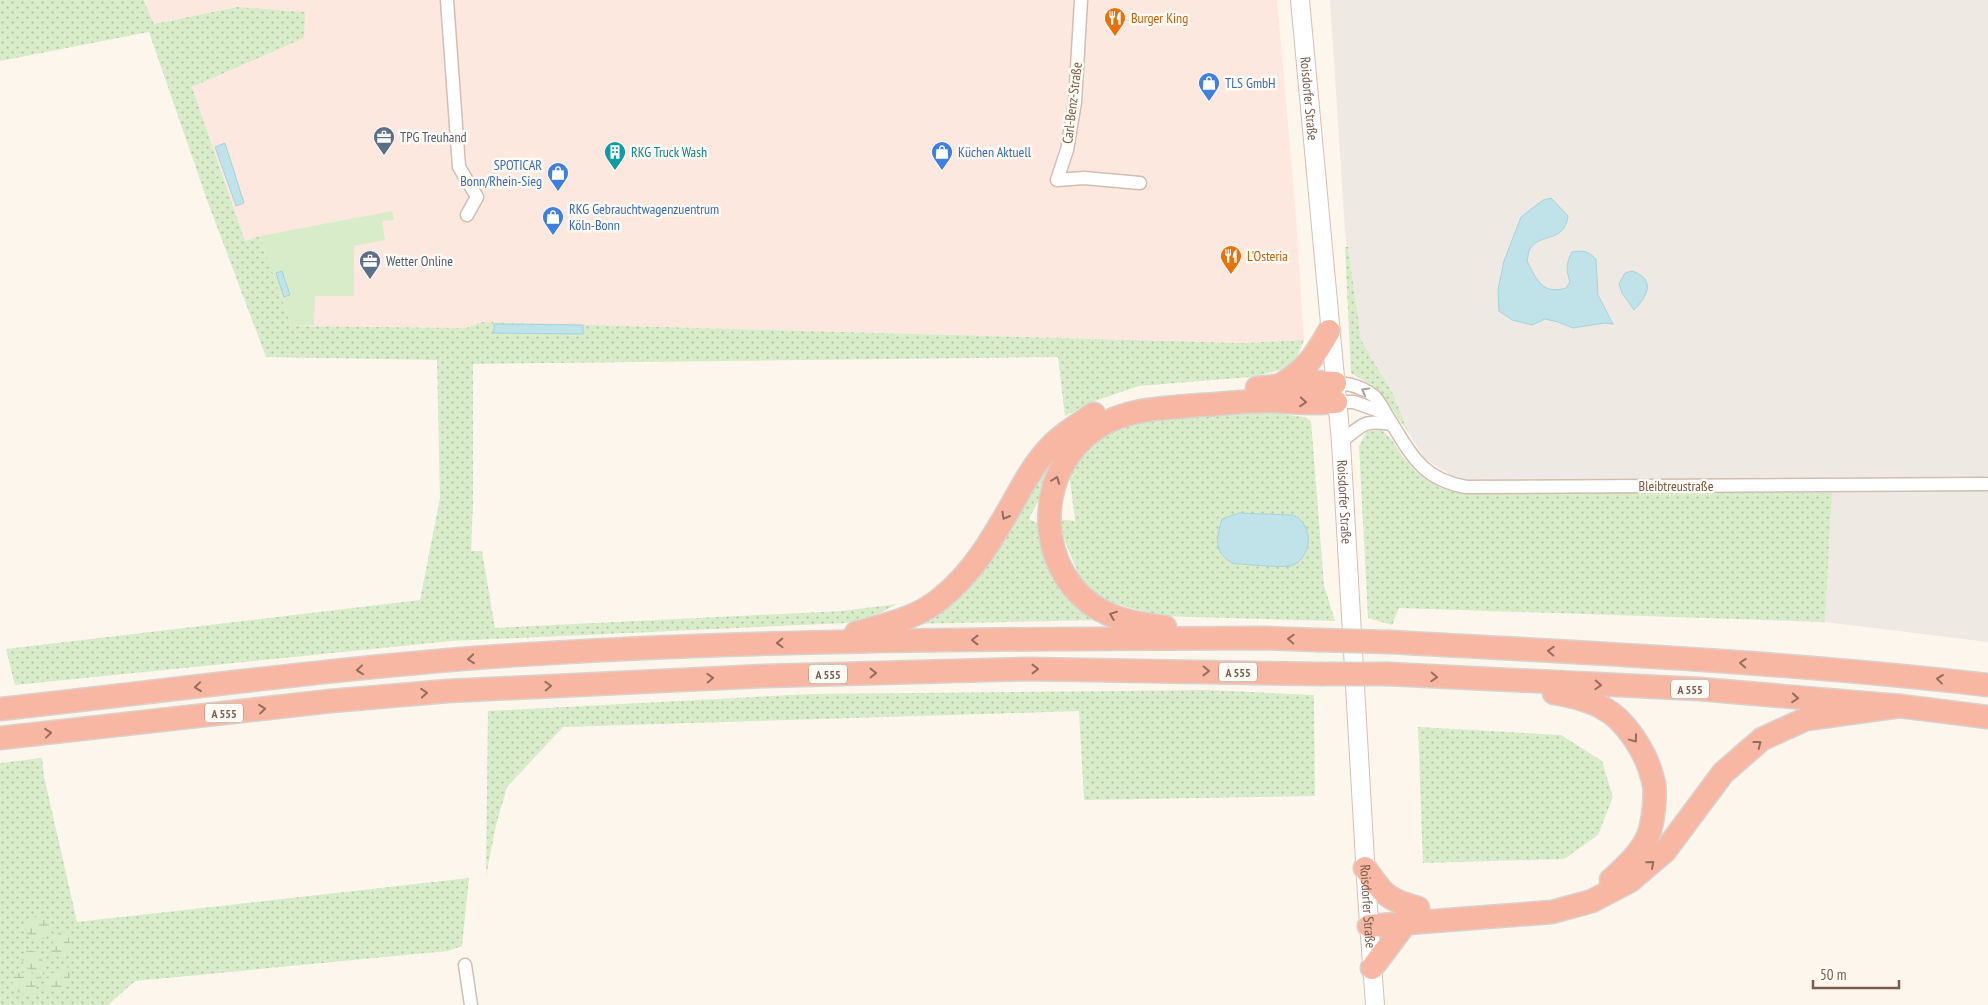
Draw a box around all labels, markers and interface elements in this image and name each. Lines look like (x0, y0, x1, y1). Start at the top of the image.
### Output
restaurant icon: Burger King (1103, 6, 1127, 37)
place label: Burger King (1131, 9, 1188, 27)
street label: Roisdorfer Straße (1296, 56, 1322, 141)
street label: Carl-Benz-Straße (1058, 61, 1086, 145)
shop icon: TLS GmbH (1197, 71, 1221, 102)
place label: TLS GmbH (1225, 74, 1276, 92)
office icon: TPG Treuhand (372, 125, 396, 156)
place label: TPG Treuhand (400, 128, 467, 146)
building icon: RKG Truck Wash (603, 140, 627, 171)
shop icon: Küchen Aktuell (930, 140, 954, 171)
place label: RKG Truck Wash (631, 143, 707, 161)
place label: Küchen Aktuell (958, 143, 1032, 161)
place label: SPOTICAR Bonn/Rhein-Sieg (460, 156, 542, 190)
shop icon: SPOTICAR Bonn/Rhein-Sieg (546, 161, 570, 192)
place label: RKG Gebrauchtwagenzuentrum Köln-Bonn (569, 200, 719, 234)
shop icon: RKG Gebrauchtwagenzuentrum Köln-Bonn (541, 205, 565, 236)
restaurant icon: L'Osteria (1219, 244, 1243, 275)
place label: L'Osteria (1247, 247, 1288, 265)
office icon: Wetter Online (358, 249, 382, 280)
place label: Wetter Online (386, 252, 453, 270)
one-way arrow (1361, 387, 1370, 397)
one-way arrow (1299, 396, 1307, 407)
street label: Roisdorfer Straße (1333, 460, 1356, 545)
one-way arrow (1050, 477, 1060, 485)
street label: Bleibtreustraße (1639, 477, 1714, 495)
one-way arrow (1002, 510, 1012, 519)
one-way arrow (1110, 611, 1118, 621)
one-way arrow (1287, 634, 1295, 644)
one-way arrow (971, 635, 979, 645)
one-way arrow (775, 637, 783, 648)
one-way arrow (1547, 645, 1555, 656)
one-way arrow (467, 653, 475, 664)
one-way arrow (1738, 658, 1746, 669)
road number: A 555 (1219, 662, 1257, 682)
one-way arrow (355, 664, 363, 675)
road number: A 555 (809, 664, 847, 684)
one-way arrow (1032, 664, 1039, 674)
one-way arrow (1202, 666, 1210, 676)
one-way arrow (869, 668, 877, 678)
one-way arrow (1430, 671, 1438, 682)
one-way arrow (706, 673, 714, 684)
one-way arrow (1935, 674, 1943, 685)
one-way arrow (1595, 679, 1603, 690)
road number: A 555 (1671, 680, 1709, 699)
one-way arrow (194, 681, 202, 692)
one-way arrow (544, 681, 552, 692)
one-way arrow (420, 688, 428, 699)
one-way arrow (1792, 692, 1800, 703)
road number: A 555 (205, 704, 243, 722)
one-way arrow (258, 704, 266, 715)
one-way arrow (45, 728, 53, 739)
one-way arrow (1628, 733, 1637, 743)
one-way arrow (1752, 741, 1761, 749)
one-way arrow (1645, 861, 1654, 870)
street label: Roisdorfer Straße (1356, 864, 1380, 949)
scale bar (1813, 958, 1899, 990)
text: 50 m (1820, 965, 1846, 984)

